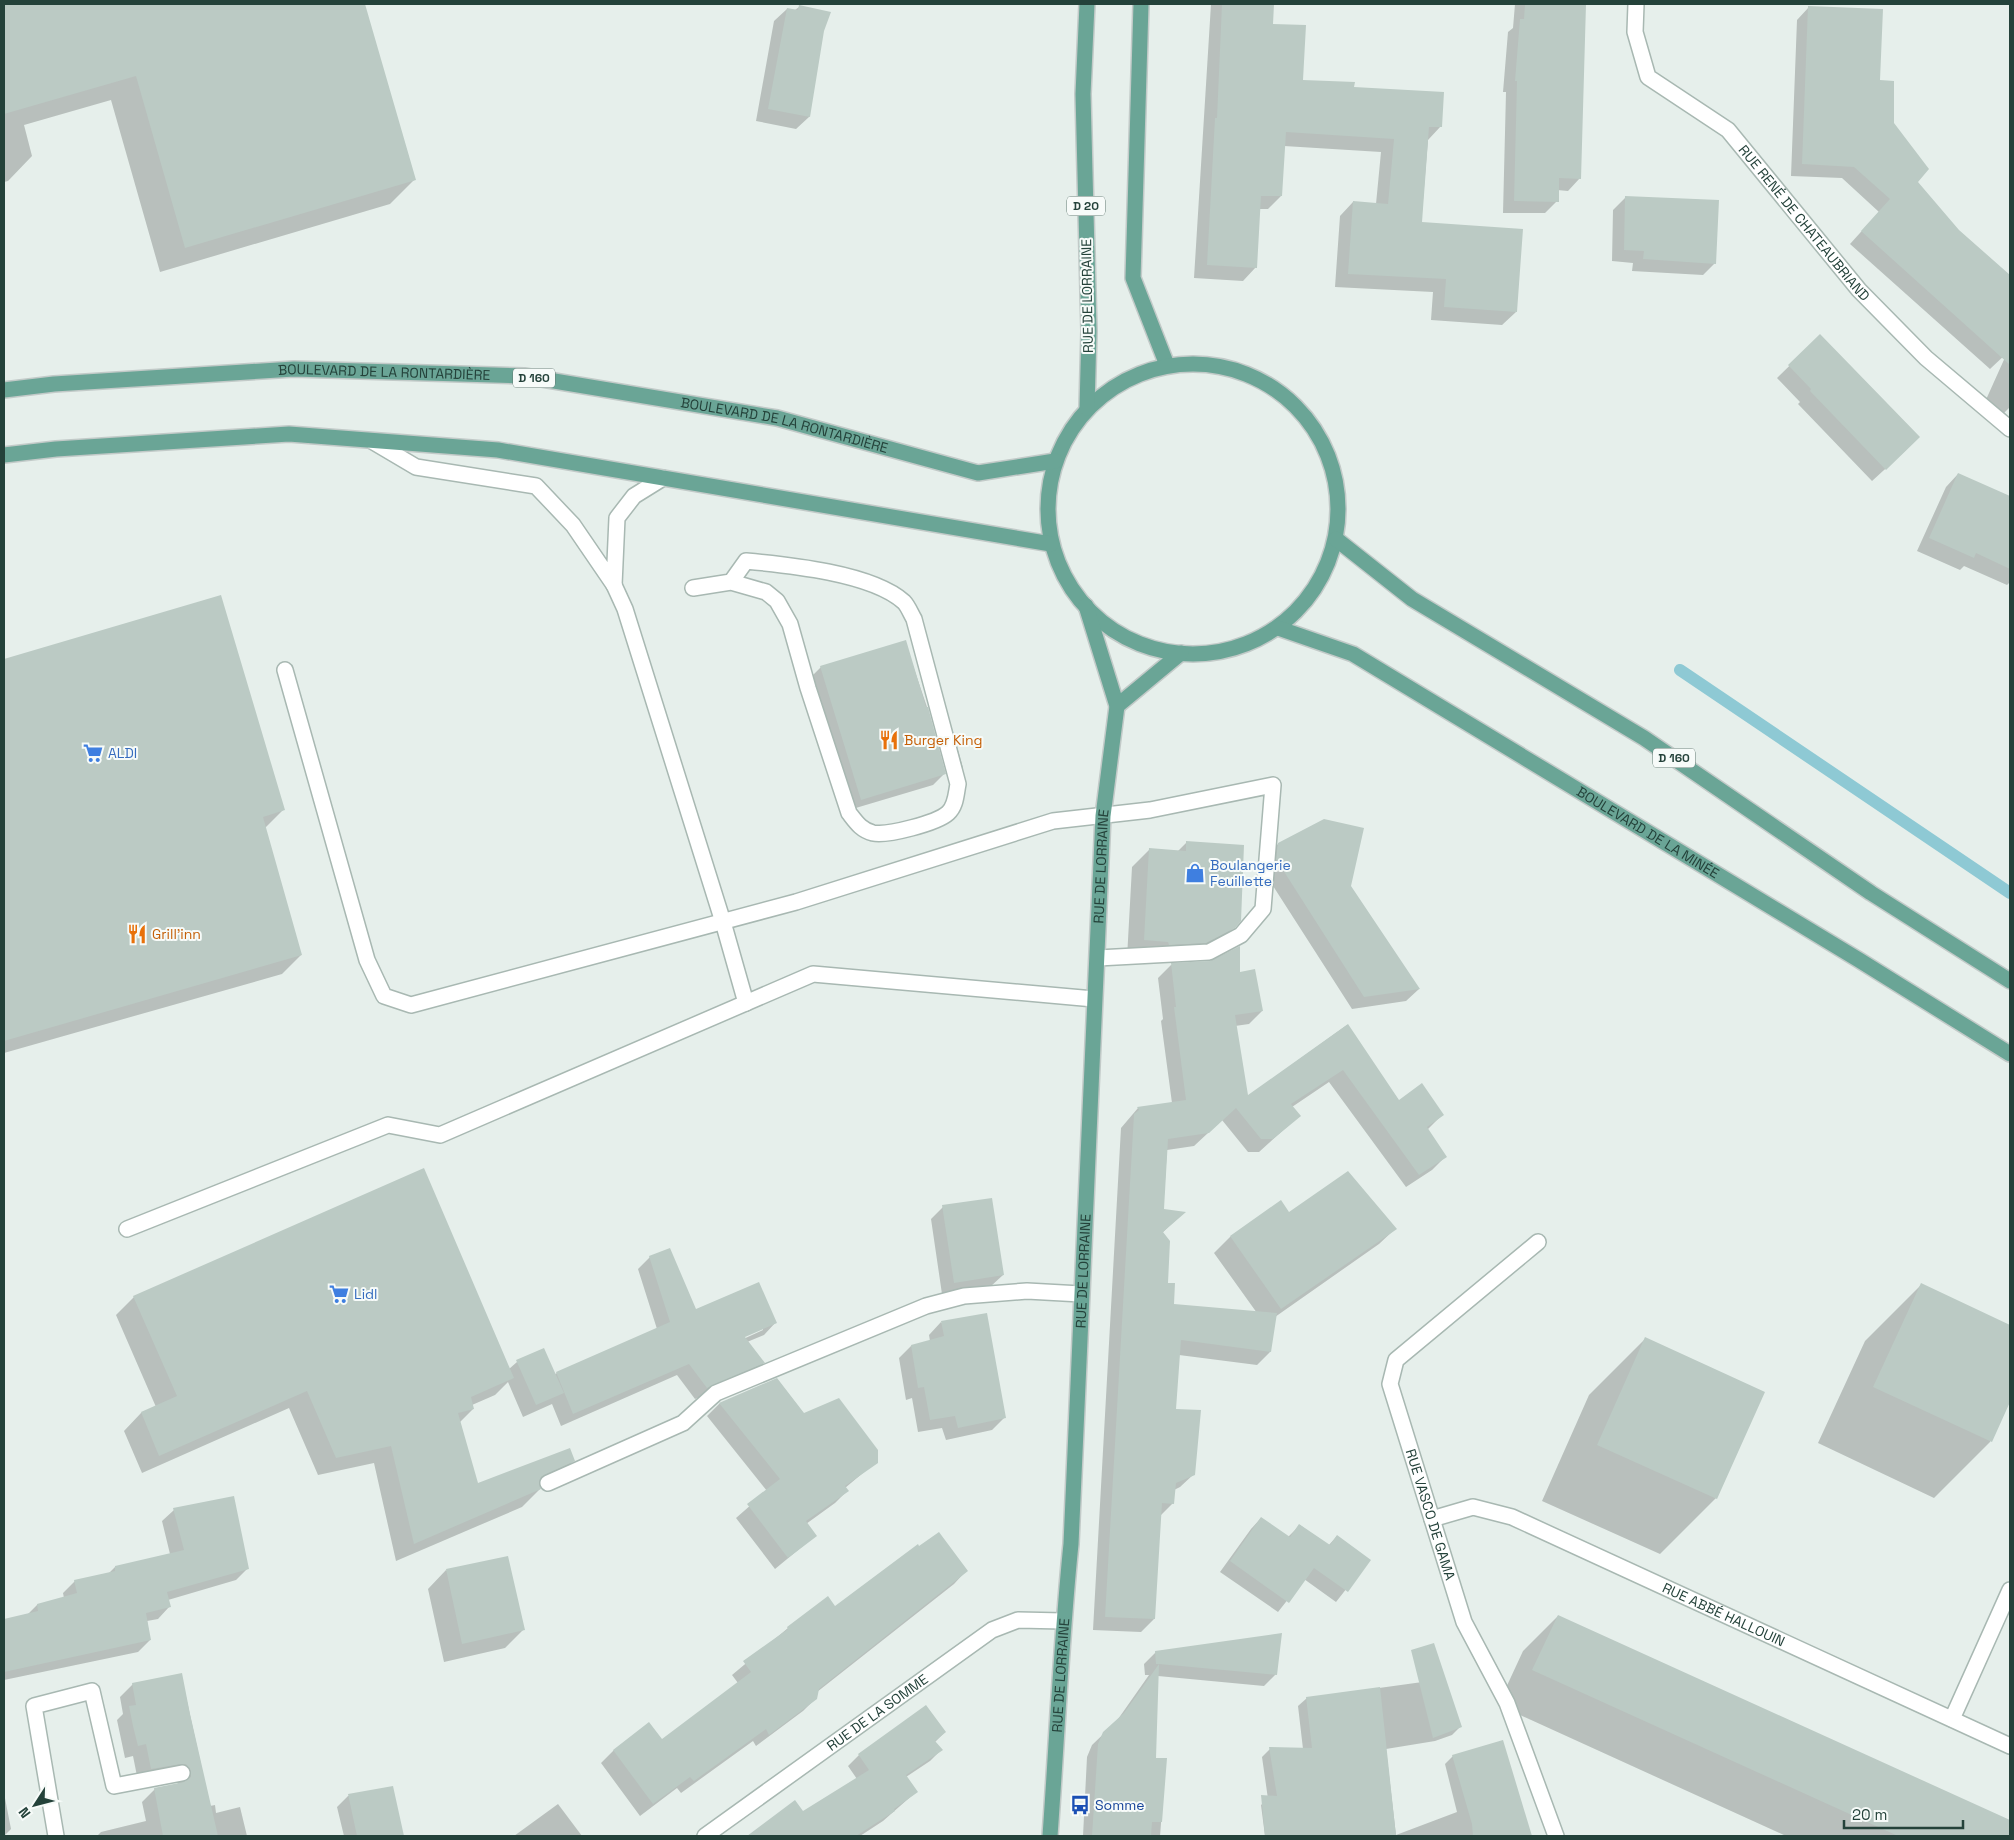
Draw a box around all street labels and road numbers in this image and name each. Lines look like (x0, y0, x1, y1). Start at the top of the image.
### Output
street label: RUE RENÉ DE CHATEAUBRIAND (1735, 141, 1874, 305)
road number: D 20 (1067, 197, 1105, 216)
street label: RUE DE LORRAINE (1077, 239, 1097, 353)
street label: BOULEVARD DE LA RONTARDIÈRE (277, 360, 491, 384)
road number: D 160 (513, 368, 555, 388)
street label: BOULEVARD DE LA RONTARDIÈRE (679, 393, 890, 457)
road number: D 160 (1653, 748, 1695, 768)
street label: BOULEVARD DE LA MINÉE (1573, 782, 1723, 882)
street label: RUE DE LORRAINE (1089, 808, 1113, 924)
street label: RUE DE LORRAINE (1071, 1213, 1095, 1329)
street label: RUE VASCO DE GAMA (1402, 1447, 1459, 1583)
street label: RUE ABBÉ HALLOUIN (1660, 1578, 1788, 1650)
street label: RUE DE LORRAINE (1048, 1618, 1073, 1733)
street label: RUE DE LA SOMME (823, 1670, 931, 1755)

